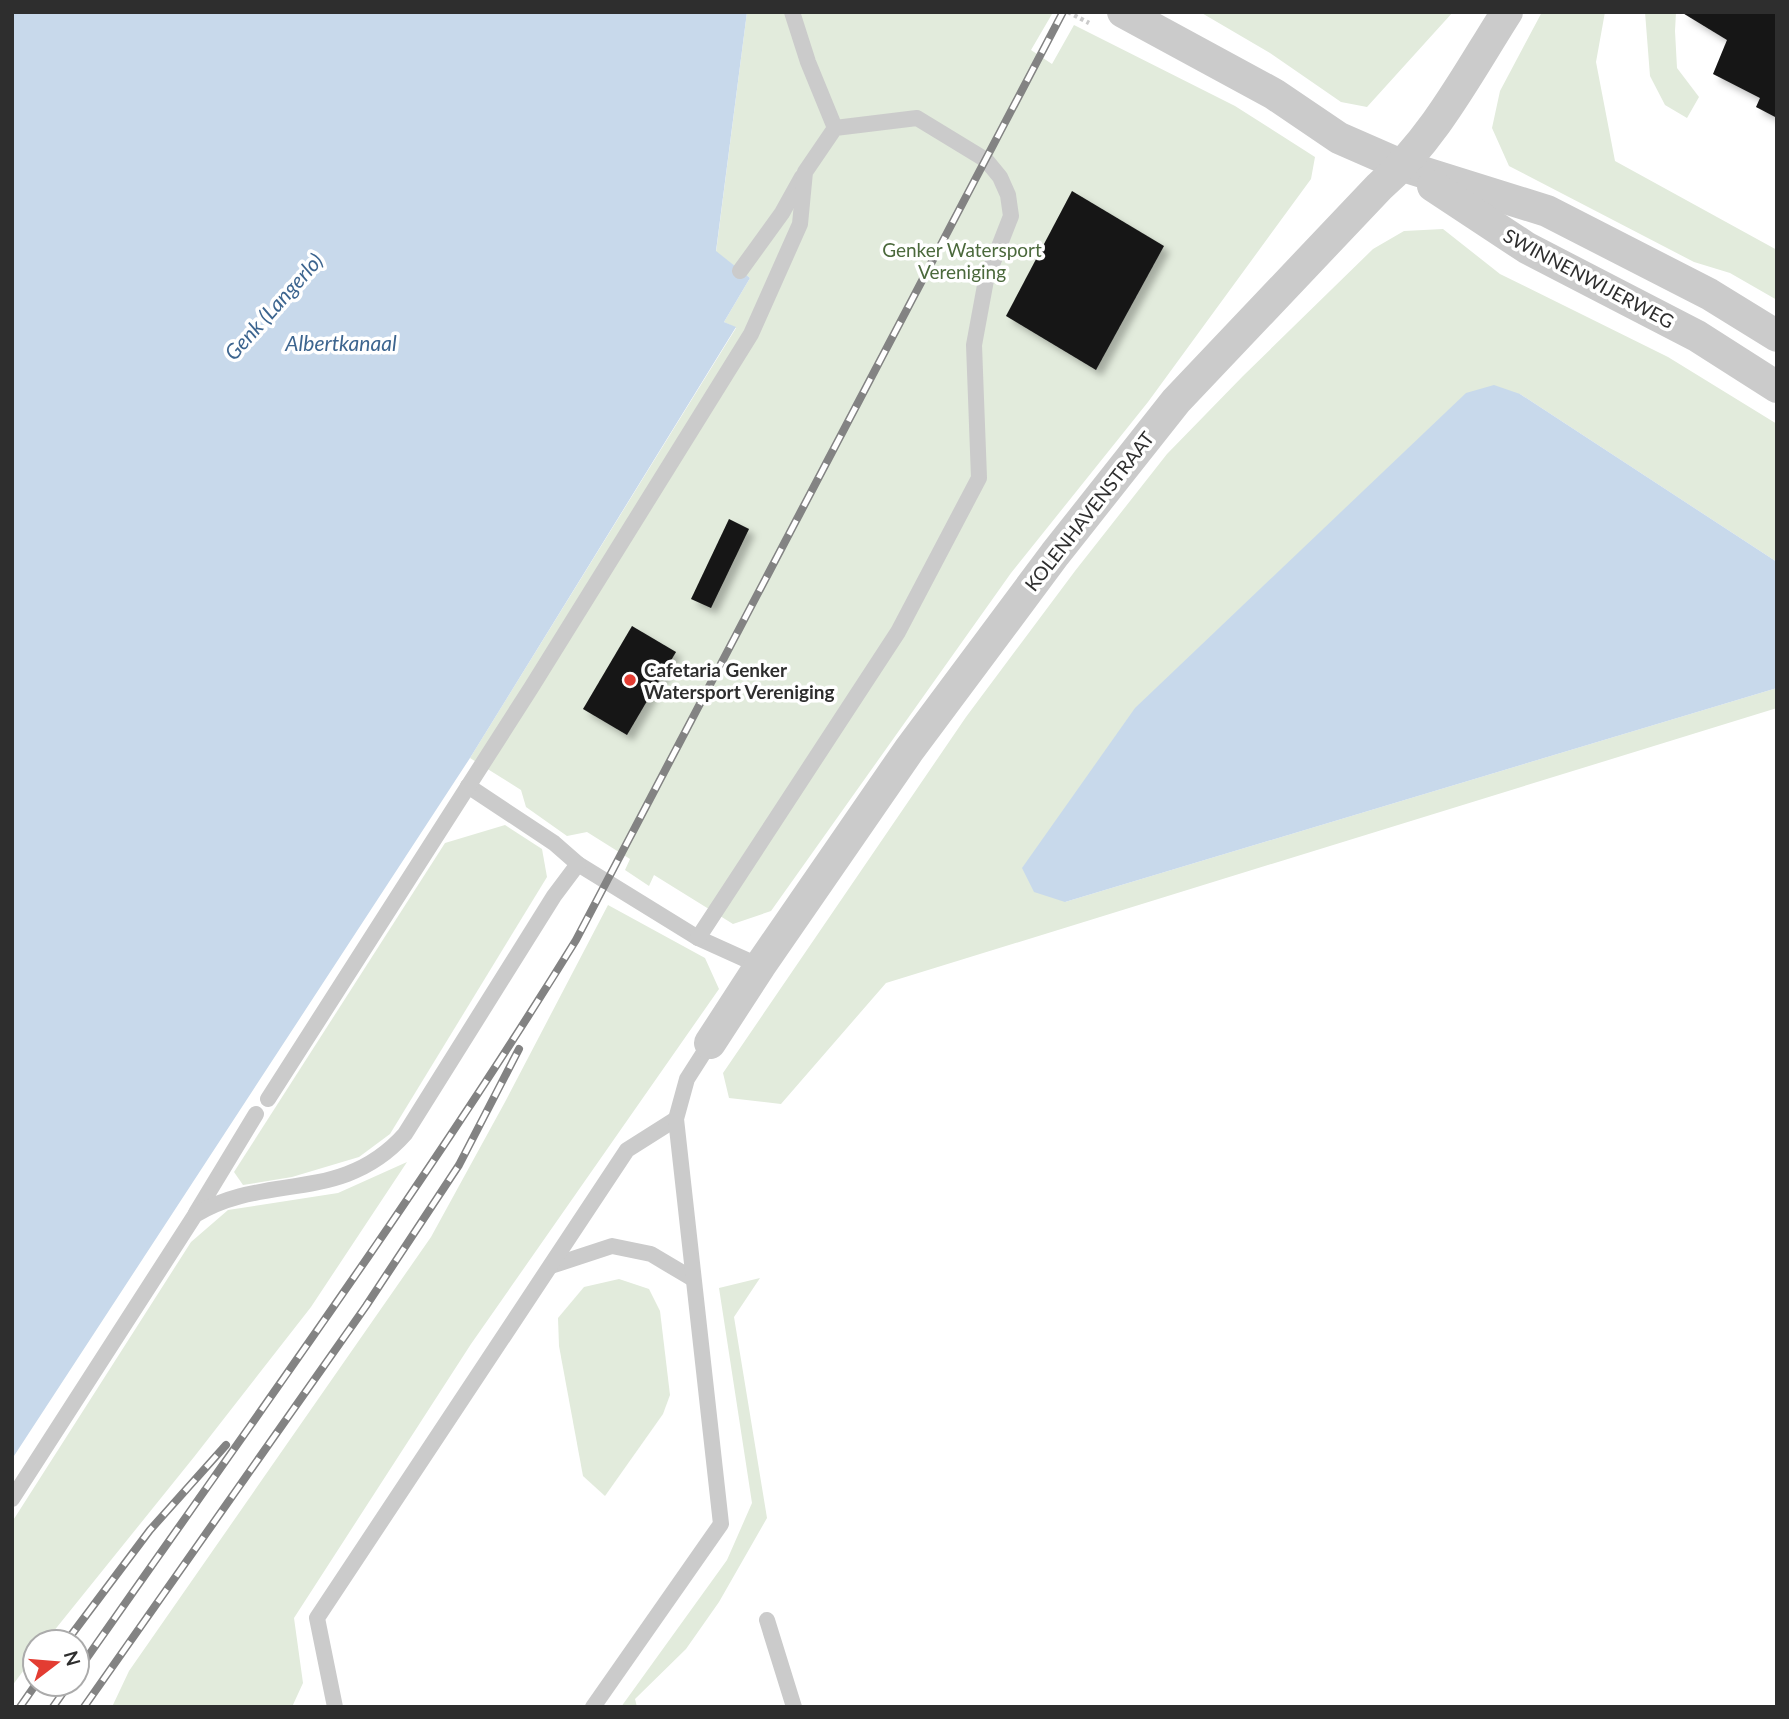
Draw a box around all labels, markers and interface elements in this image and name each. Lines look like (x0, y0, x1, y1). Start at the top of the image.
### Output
street label: SWINNENWIJERWEG (1500, 223, 1678, 333)
park label: Genker Watersport Vereniging (882, 238, 1042, 283)
water label: Genk (Langerlo) (219, 248, 327, 364)
water label: Albertkanaal (284, 330, 397, 355)
street label: KOLENHAVENSTRAAT (1020, 427, 1158, 595)
place label: Cafetaria Genker Watersport Vereniging (644, 658, 835, 703)
marker: Cafetaria Genker Watersport Vereniging (622, 672, 638, 688)
north arrow (21, 1628, 91, 1698)
text: N (60, 1648, 86, 1668)

